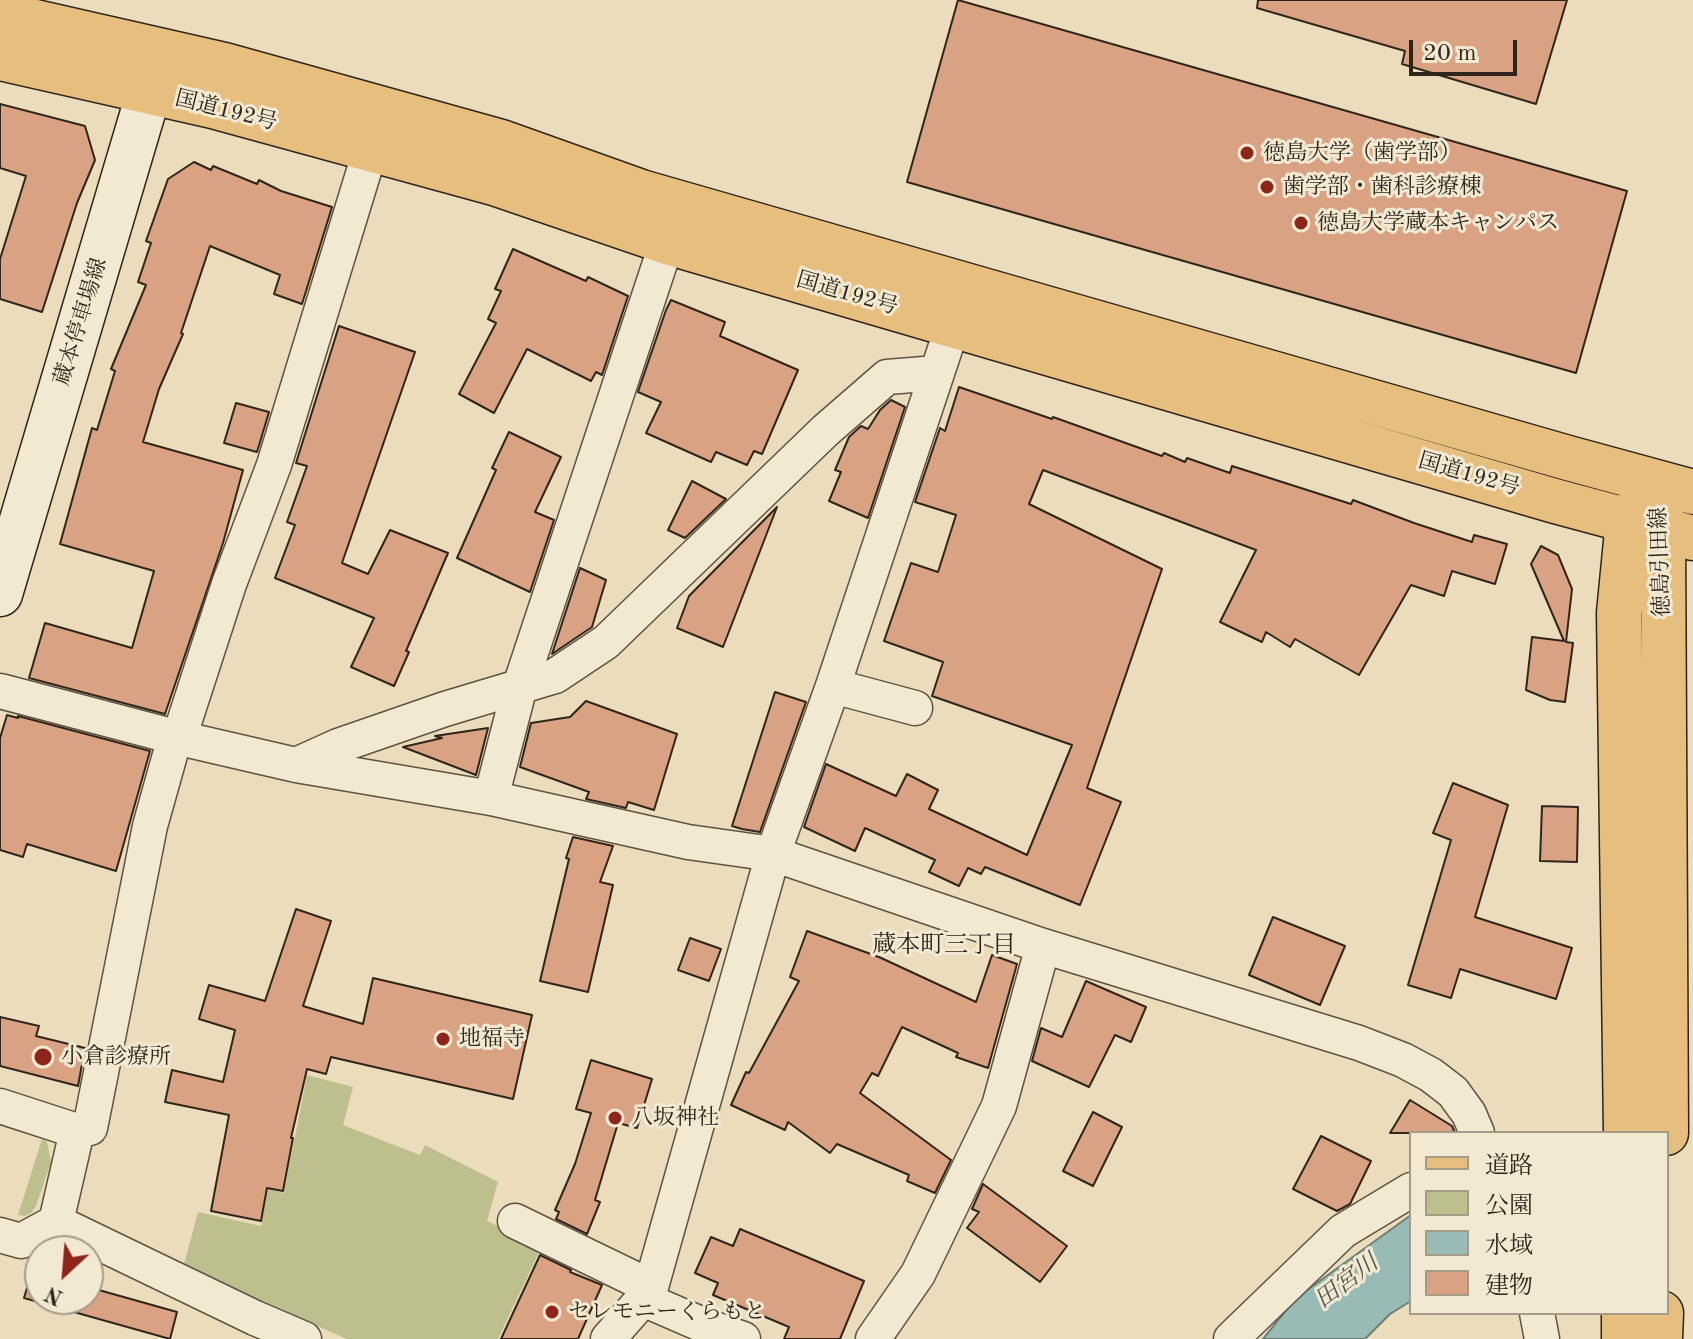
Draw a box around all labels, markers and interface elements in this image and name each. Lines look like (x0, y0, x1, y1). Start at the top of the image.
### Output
scale bar (1413, 24, 1521, 74)
text: 20 m (1423, 42, 1477, 66)
street label: 国道192号 (172, 86, 280, 136)
place label: 徳島大学（歯学部） (1263, 140, 1461, 166)
marker: 徳島大学（歯学部） (1238, 144, 1256, 162)
place label: 歯学部・歯科診療棟 (1283, 174, 1481, 200)
marker: 歯学部・歯科診療棟 (1258, 178, 1276, 196)
place label: 徳島大学蔵本キャンパス (1317, 210, 1559, 236)
marker: 徳島大学蔵本キャンパス (1292, 214, 1310, 232)
street label: 蔵本停車場線 (49, 255, 113, 389)
street label: 国道192号 (793, 267, 901, 321)
street label: 国道192号 (1415, 448, 1523, 502)
street label: 徳島引田線 (1646, 507, 1676, 617)
district label: 蔵本町三丁目 (872, 932, 1016, 960)
place label: 地福寺 (459, 1026, 525, 1052)
marker: 地福寺 (434, 1030, 452, 1048)
place label: 小倉診療所 (61, 1044, 171, 1070)
marker: 小倉診療所 (32, 1046, 54, 1068)
place label: 八坂神社 (631, 1105, 719, 1131)
marker: 八坂神社 (606, 1109, 624, 1127)
legend (1409, 1131, 1669, 1315)
text: 道路 (1485, 1155, 1533, 1179)
text: 公園 (1485, 1195, 1533, 1219)
north arrow (24, 1235, 104, 1315)
text: 水域 (1485, 1235, 1533, 1259)
water label: 田宮川 (1310, 1249, 1384, 1315)
text: 建物 (1485, 1275, 1533, 1299)
text: N (42, 1281, 67, 1308)
place label: セレモニーくらもと (568, 1299, 766, 1325)
marker: セレモニーくらもと (543, 1303, 561, 1321)

